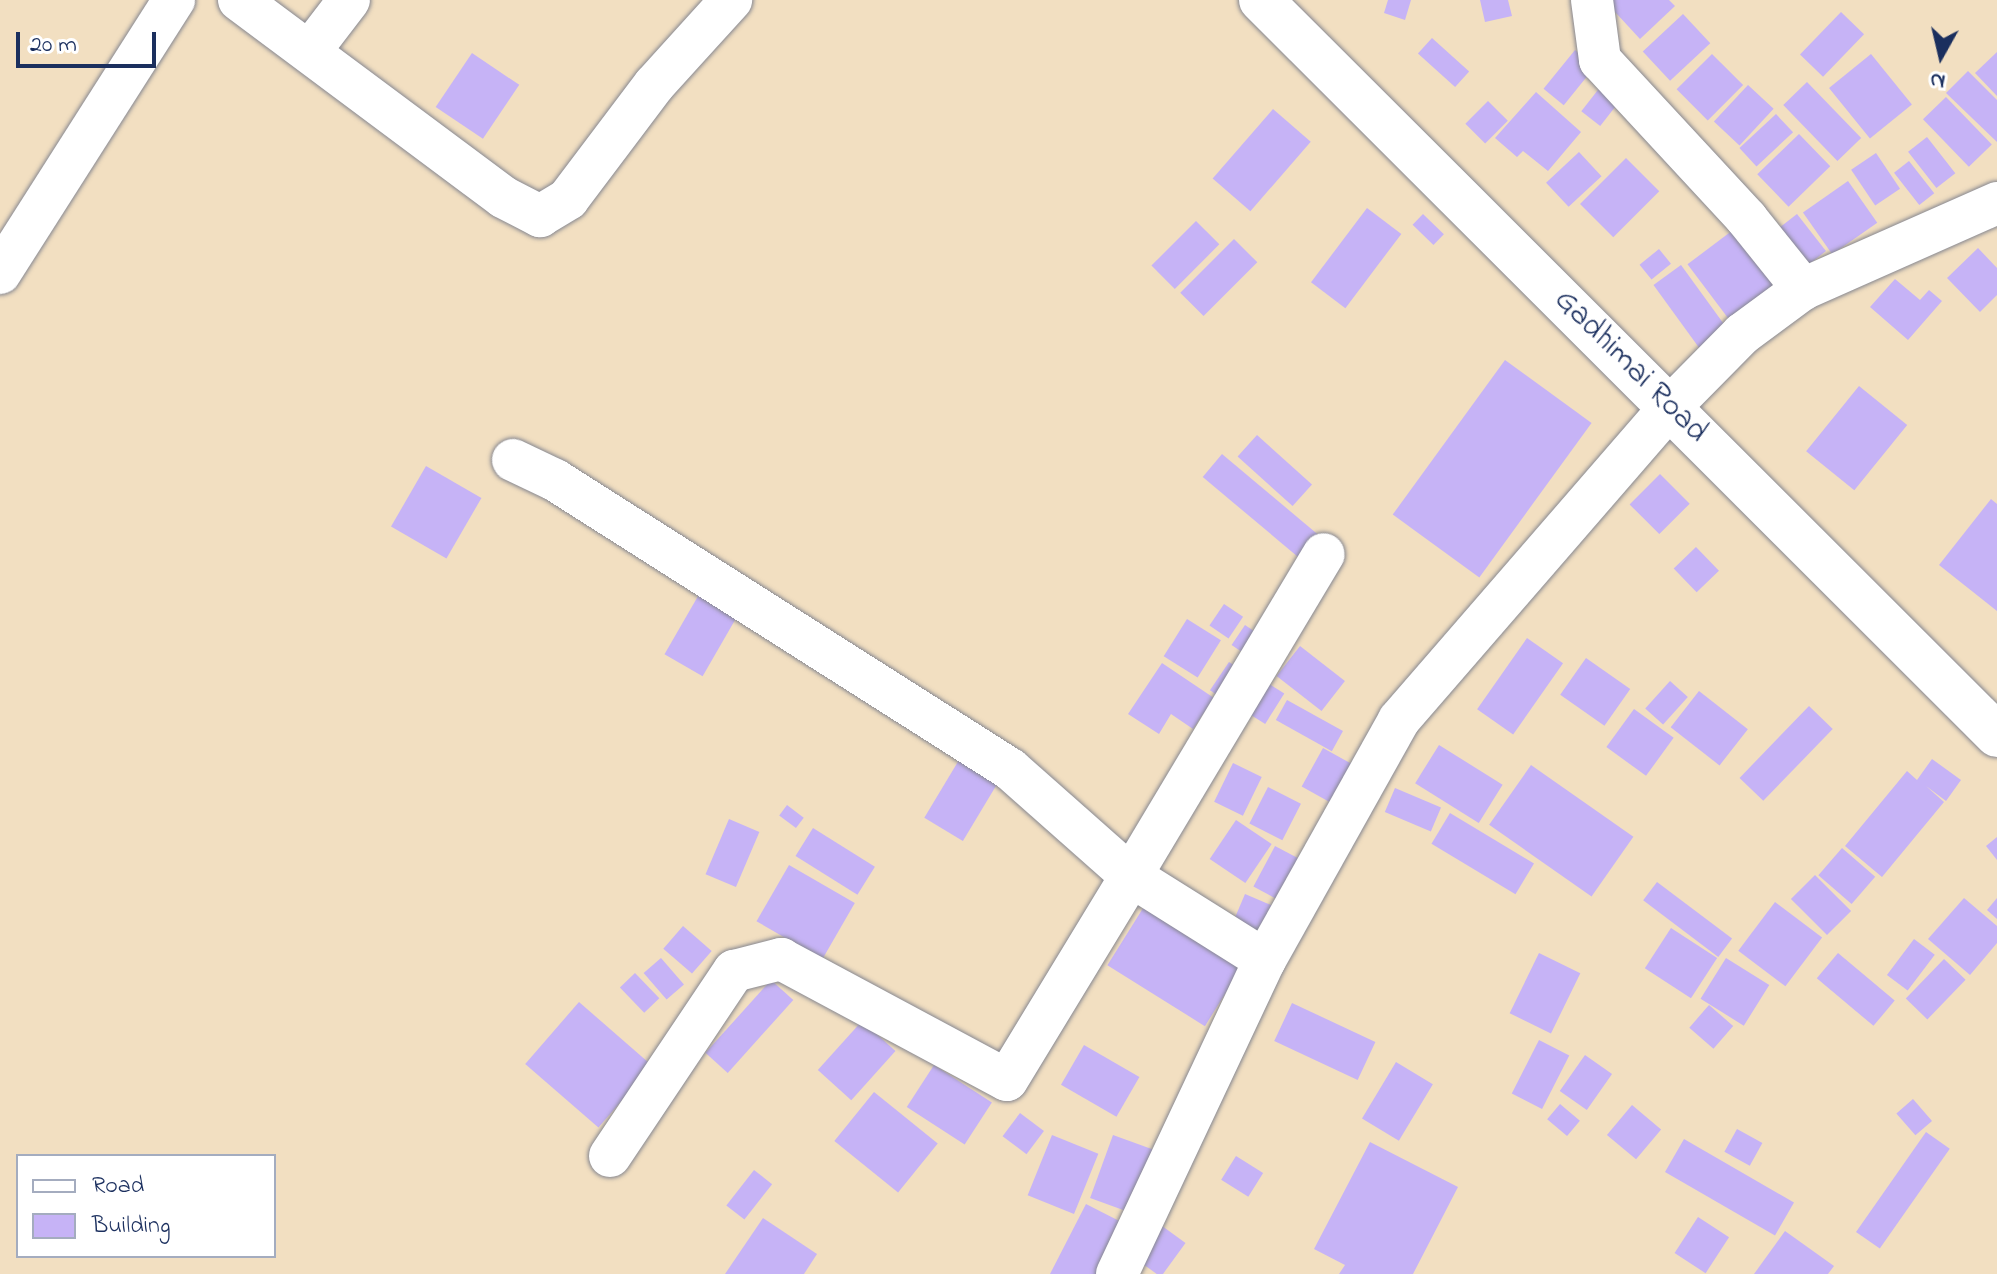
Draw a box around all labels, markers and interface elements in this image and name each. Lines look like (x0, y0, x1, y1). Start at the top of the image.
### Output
scale bar (20, 16, 160, 66)
north arrow (1901, 16, 1981, 96)
text: 20 m (30, 28, 77, 63)
text: N (1928, 63, 1947, 97)
street label: Gadhimai Road (1545, 282, 1715, 452)
legend (16, 1154, 276, 1258)
text: Road (92, 1169, 144, 1204)
text: Building (92, 1209, 171, 1244)

